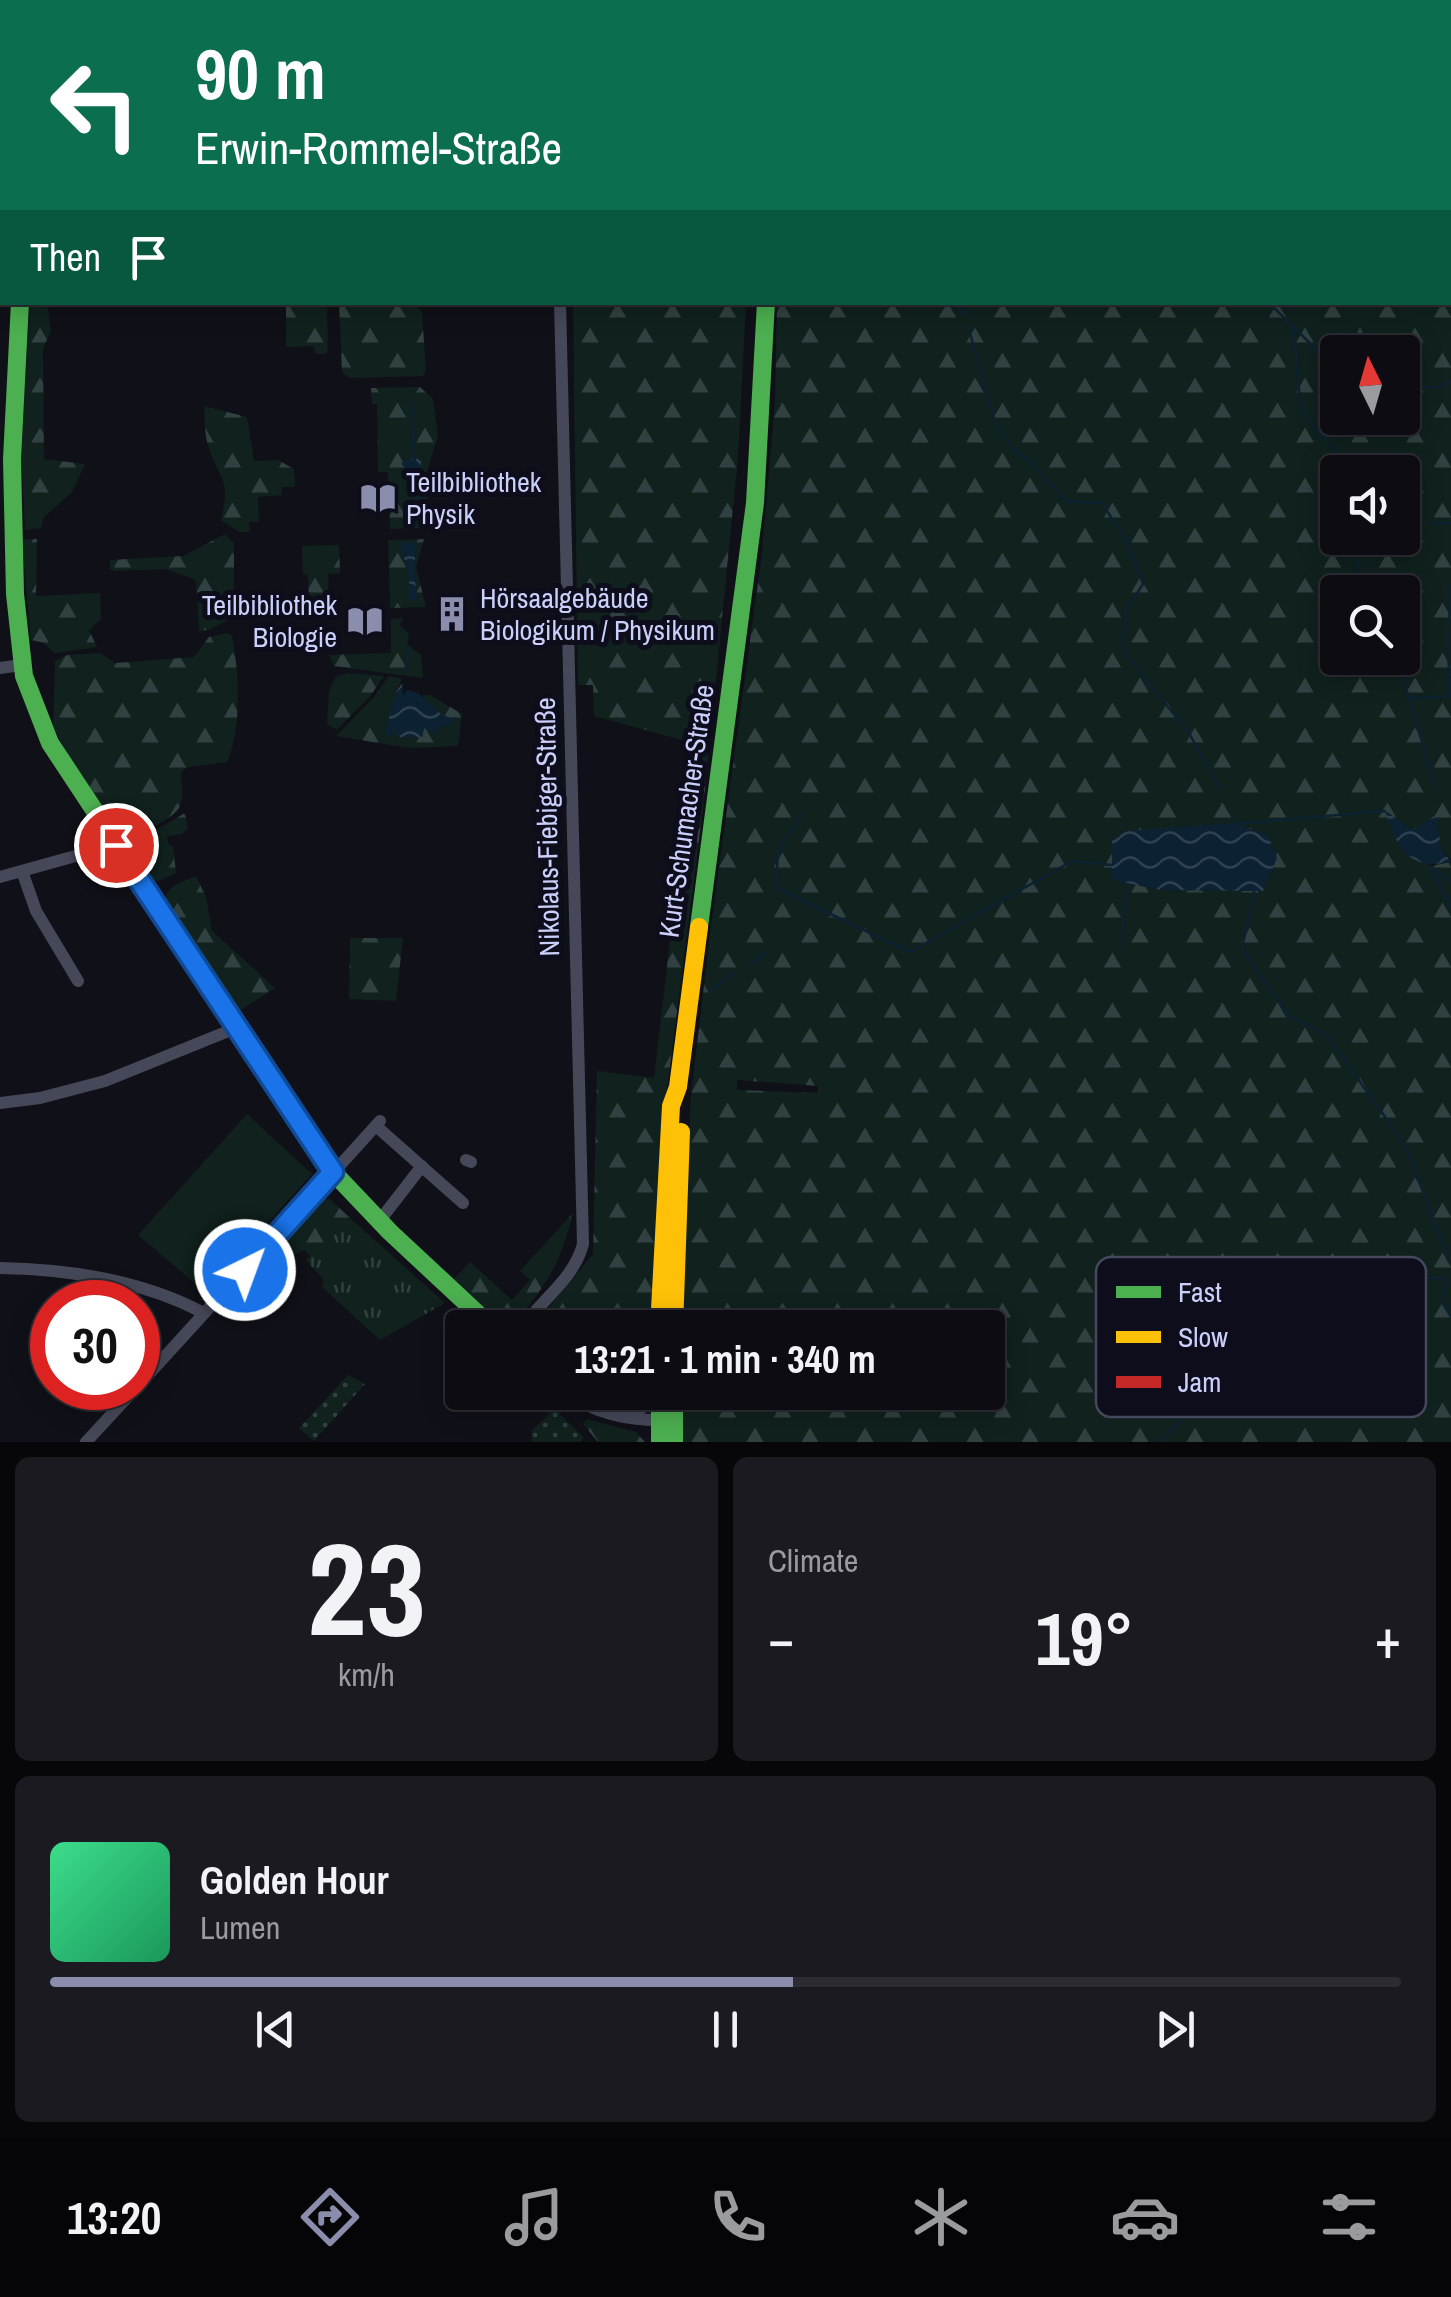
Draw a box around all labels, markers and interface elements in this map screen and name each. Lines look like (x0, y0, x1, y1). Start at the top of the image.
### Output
text: 90 m (195, 27, 326, 121)
icon: left (30, 40, 160, 170)
text: Erwin-Rommel-Straße (195, 117, 562, 178)
icon: arrive (121, 230, 176, 285)
text: Then (30, 232, 101, 283)
north arrow (1320, 335, 1420, 435)
map controls (1320, 335, 1420, 675)
button: sound (1320, 455, 1420, 555)
place label: Teilbibliothek Physik (406, 463, 542, 533)
library icon: Teilbibliothek Physik (359, 479, 397, 517)
button: search (1320, 575, 1420, 675)
place label: Hörsaalgebäude Biologikum / Physikum (480, 579, 715, 649)
place label: Teilbibliothek Biologie (202, 586, 338, 656)
building icon: Hörsaalgebäude Biologikum / Physikum (433, 595, 471, 633)
library icon: Teilbibliothek Biologie (346, 602, 384, 640)
street label: Kurt-Schumacher-Straße (649, 682, 723, 940)
street label: Nikolaus-Fiebiger-Straße (526, 697, 568, 957)
pin (74, 803, 159, 888)
icon: arrive (89, 818, 144, 873)
position arrow (193, 1218, 297, 1322)
legend (1096, 1257, 1426, 1417)
text: Fast (1178, 1273, 1222, 1311)
speed limit sign: 30 (30, 1280, 160, 1410)
text: Slow (1178, 1318, 1228, 1356)
text: 13:21 · 1 min · 340 m (574, 1334, 876, 1385)
text: Jam (1178, 1363, 1221, 1401)
text: 23 (307, 1500, 426, 1676)
text: Climate (768, 1539, 858, 1582)
text: 19° (1035, 1587, 1134, 1688)
text: − (768, 1601, 794, 1675)
text: + (1375, 1601, 1401, 1675)
text: km/h (338, 1653, 395, 1696)
text: Golden Hour (200, 1855, 389, 1906)
text: Lumen (200, 1906, 280, 1949)
icon: previous (248, 2002, 303, 2057)
icon: pause (698, 2002, 753, 2057)
icon: next (1148, 2002, 1203, 2057)
icon: directions (295, 2182, 365, 2252)
icon: music (499, 2182, 569, 2252)
icon: phone (703, 2182, 773, 2252)
icon: climate (906, 2182, 976, 2252)
icon: car (1110, 2182, 1180, 2252)
icon: filters (1314, 2182, 1384, 2252)
text: 13:20 (67, 2187, 161, 2248)

